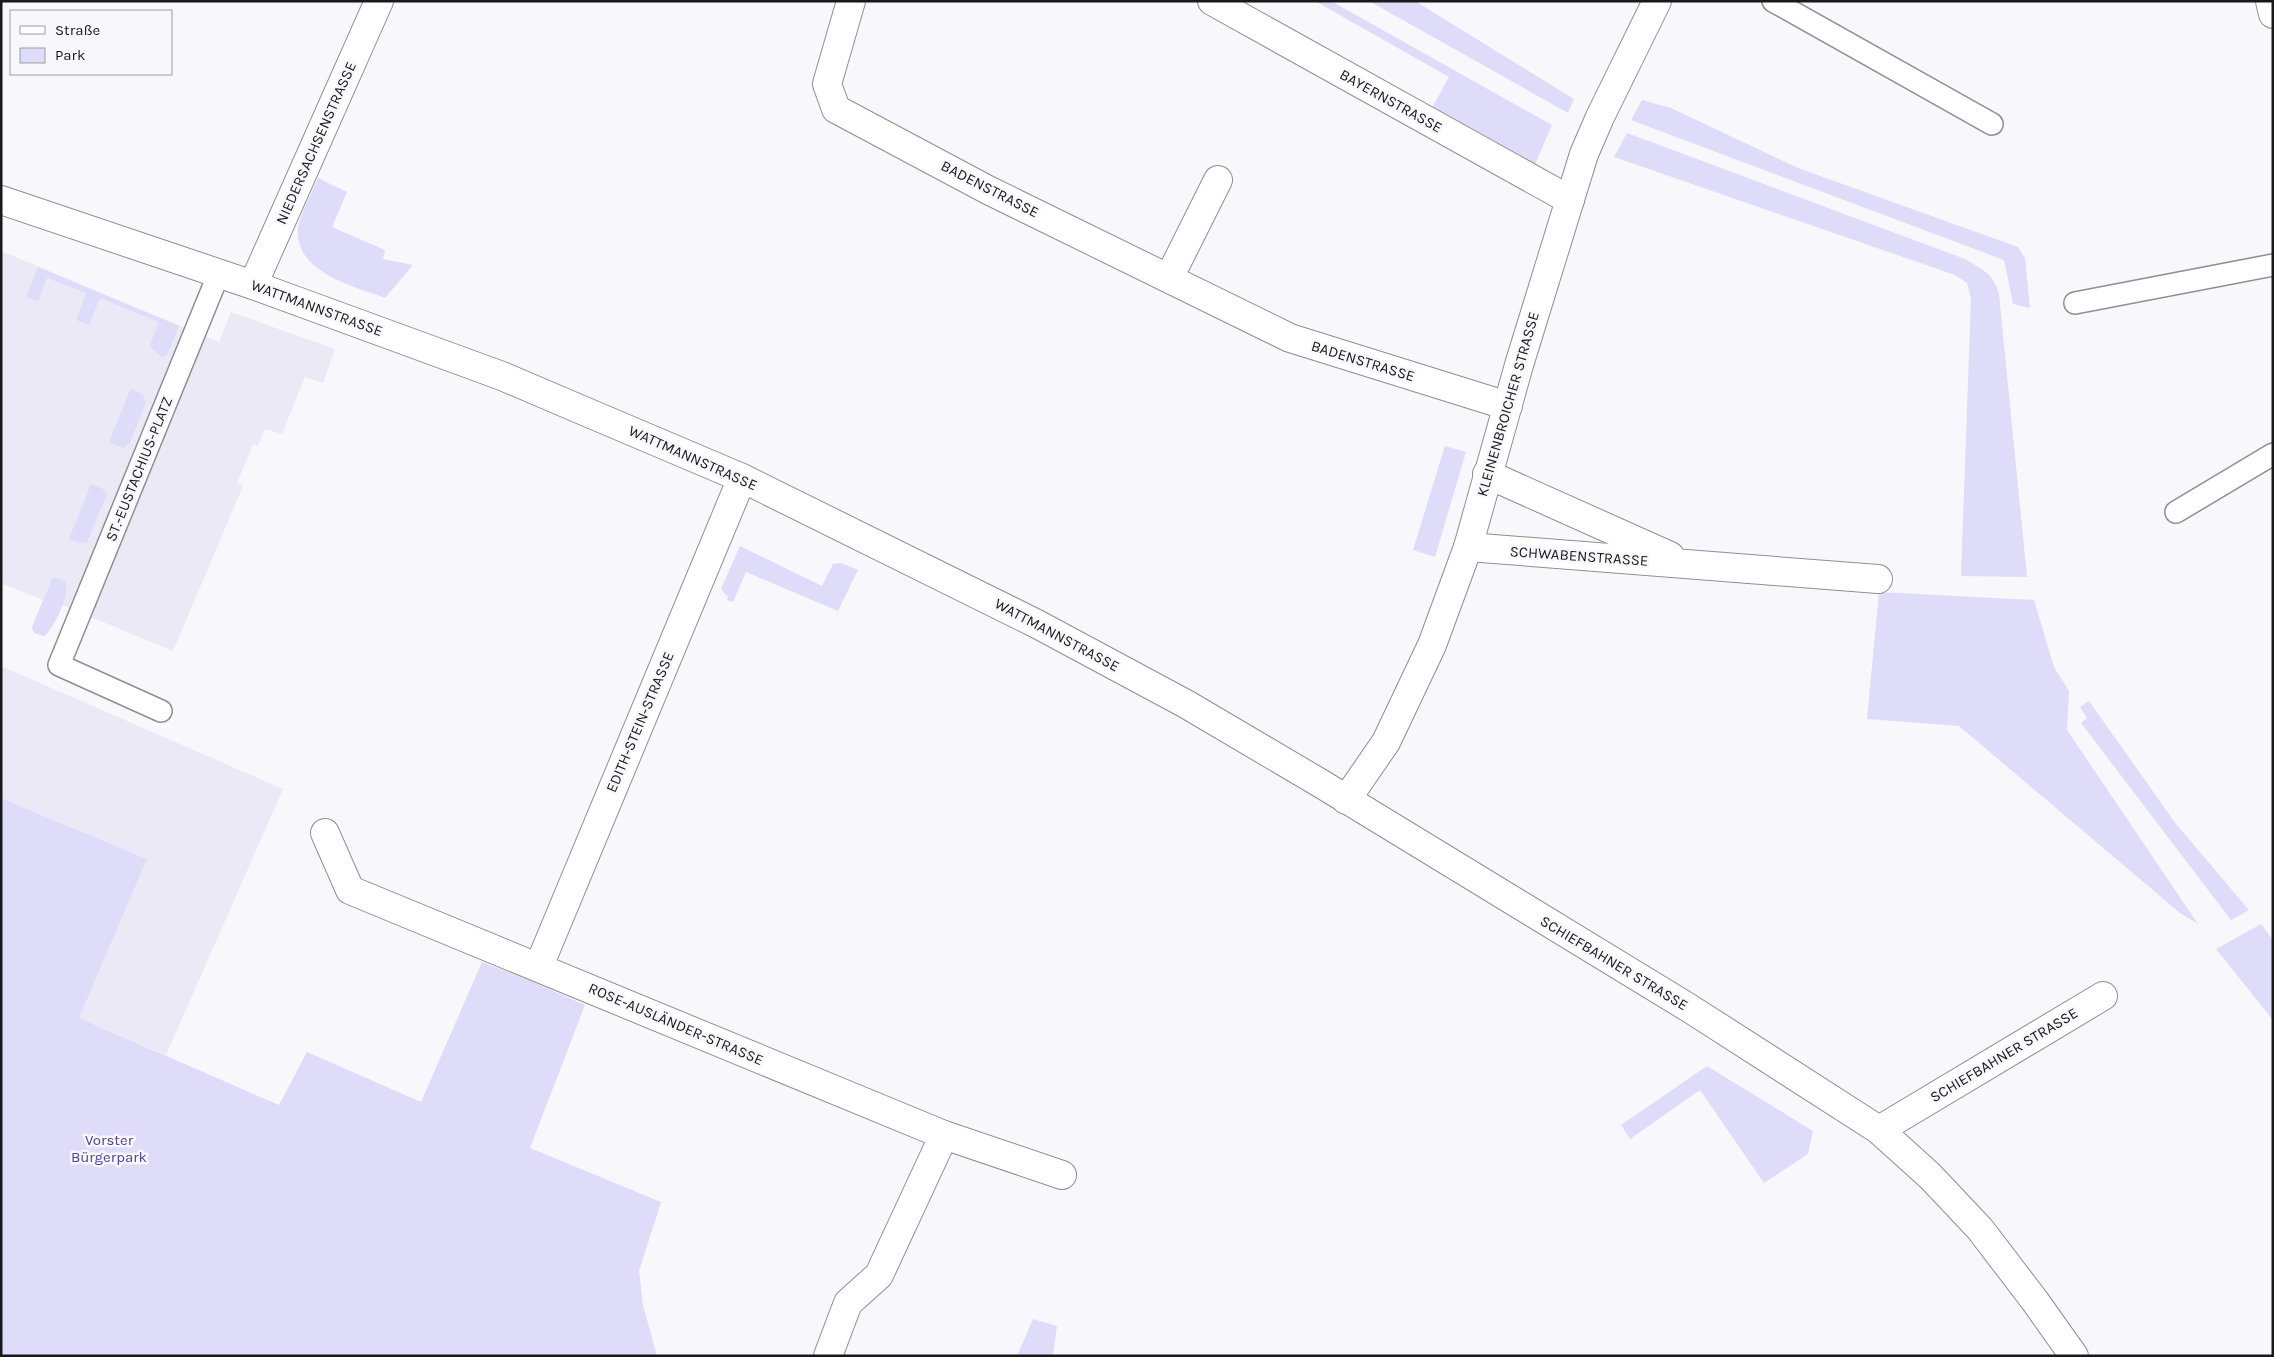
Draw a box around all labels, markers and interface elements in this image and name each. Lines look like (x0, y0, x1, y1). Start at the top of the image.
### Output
legend (10, 10, 172, 75)
text: Straße (55, 21, 100, 39)
text: Park (55, 46, 85, 64)
street label: NIEDERSACHSENSTRASSE (272, 59, 360, 227)
street label: BAYERNSTRASSE (1337, 65, 1445, 137)
street label: BADENSTRASSE (938, 157, 1042, 221)
street label: WATTMANNSTRASSE (249, 276, 385, 340)
street label: KLEINENBROICHER STRASSE (1473, 310, 1543, 498)
street label: BADENSTRASSE (1309, 337, 1417, 385)
street label: ST.-EUSTACHIUS-PLATZ (102, 394, 176, 544)
street label: WATTMANNSTRASSE (626, 422, 760, 494)
street label: SCHWABENSTRASSE (1509, 542, 1649, 570)
street label: WATTMANNSTRASSE (992, 594, 1122, 676)
street label: EDITH-STEIN-STRASSE (602, 649, 678, 795)
street label: SCHIEFBAHNER STRASSE (1537, 912, 1691, 1014)
street label: ROSE-AUSLÄNDER-STRASSE (586, 979, 766, 1069)
street label: SCHIEFBAHNER STRASSE (1927, 1004, 2081, 1106)
park label: Vorster Bürgerpark (71, 1131, 147, 1166)

